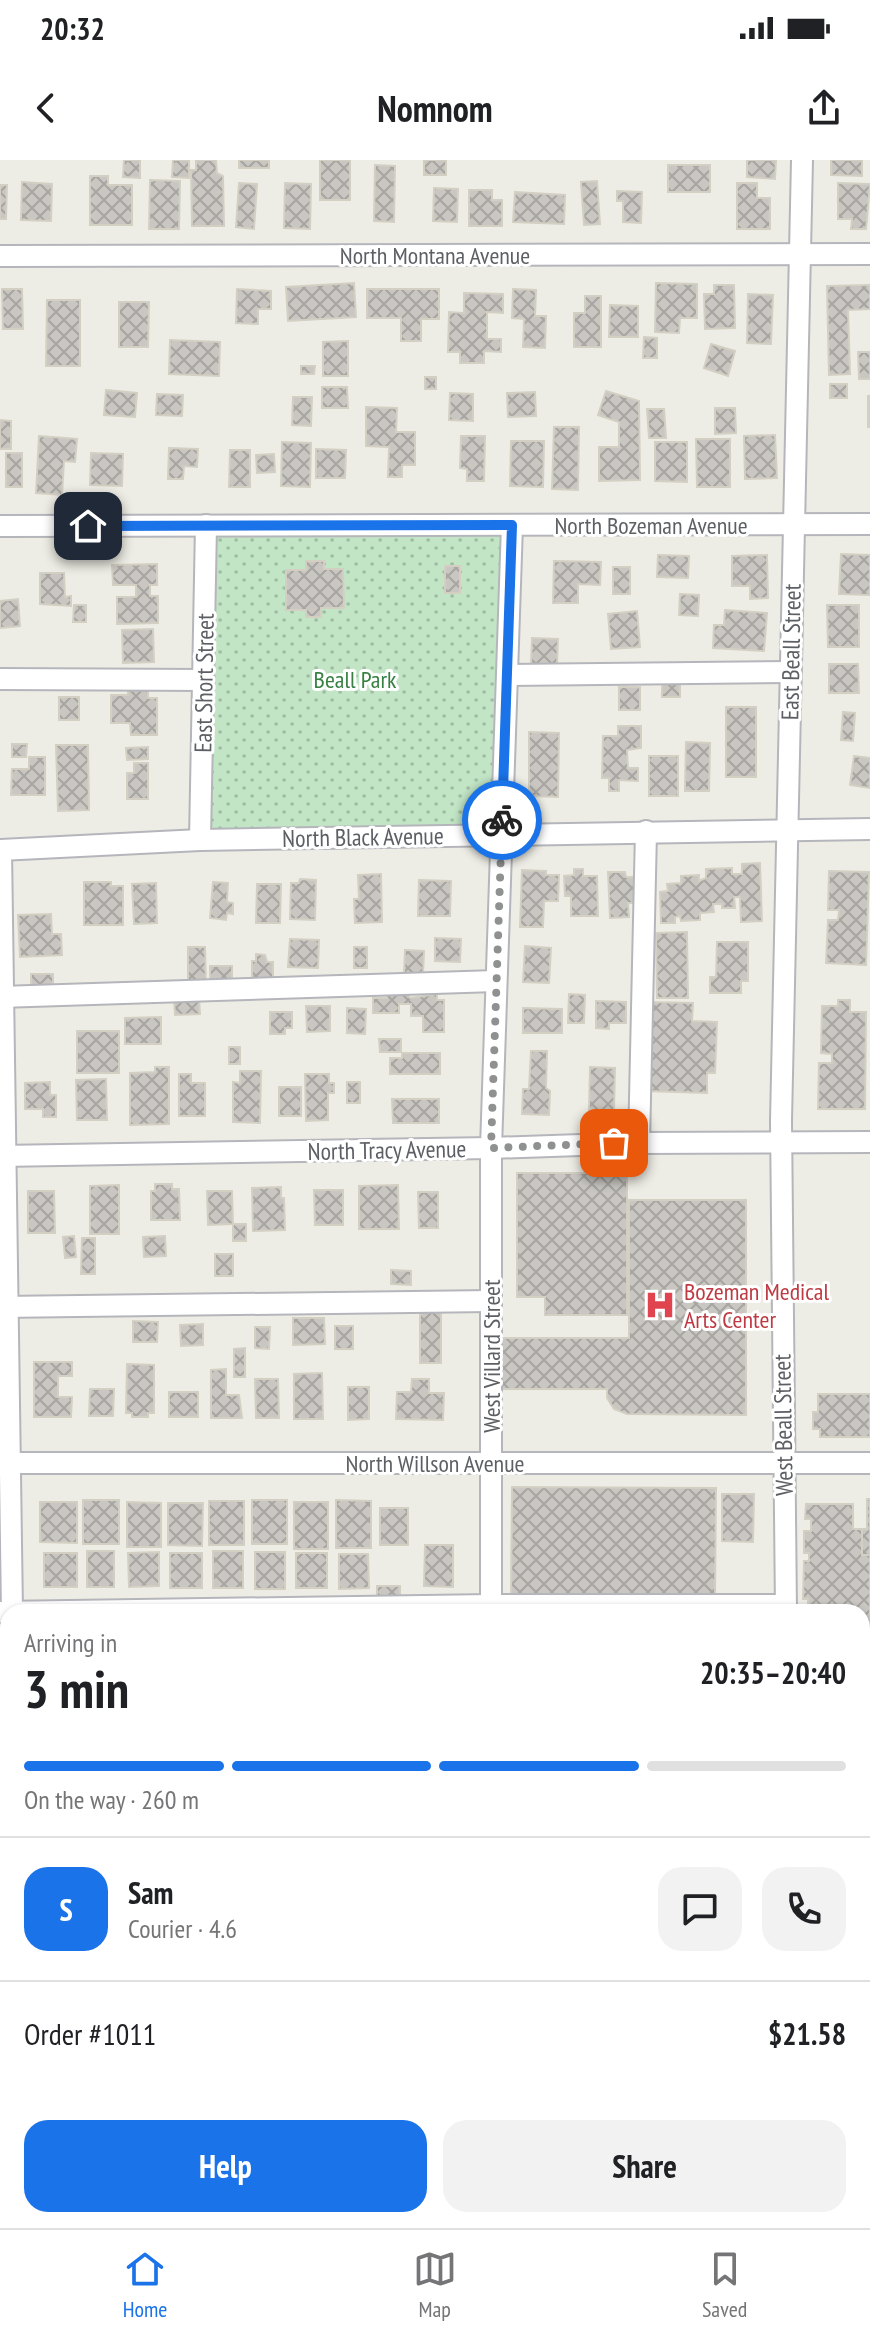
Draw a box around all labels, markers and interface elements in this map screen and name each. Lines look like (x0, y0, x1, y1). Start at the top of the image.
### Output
text: 20:32 (40, 9, 105, 48)
text: Nomnom (377, 85, 493, 132)
icon: back (24, 86, 68, 130)
icon: share (802, 86, 846, 130)
street label: North Montana Avenue (340, 240, 530, 271)
pin (54, 492, 122, 560)
icon: home (66, 504, 110, 548)
street label: North Bozeman Avenue (554, 510, 748, 541)
street label: East Beall Street (774, 583, 808, 720)
street label: East Short Street (187, 613, 221, 753)
park label: Beall Park (314, 664, 397, 695)
courier (462, 780, 542, 860)
icon: bike (480, 798, 524, 842)
street label: North Black Avenue (282, 820, 444, 854)
pin (580, 1109, 648, 1177)
icon: bag (592, 1121, 636, 1165)
street label: North Tracy Avenue (307, 1133, 467, 1167)
place label: Bozeman Medical Arts Center (684, 1276, 829, 1335)
street label: West Villard Street (476, 1279, 507, 1433)
hospital icon: Bozeman Medical Arts Center (643, 1288, 677, 1322)
street label: West Beall Street (766, 1353, 800, 1496)
street label: North Willson Avenue (346, 1448, 524, 1479)
text: Arriving in (24, 1626, 117, 1659)
text: 20:35–20:40 (700, 1653, 846, 1692)
text: 3 min (24, 1655, 129, 1722)
text: On the way · 260 m (24, 1783, 199, 1816)
button: chat (658, 1867, 742, 1951)
button: phone (762, 1867, 846, 1951)
text: Sam (128, 1873, 173, 1912)
text: S (59, 1890, 73, 1929)
text: Courier · 4.6 (128, 1912, 237, 1945)
text: Order #1011 (24, 2014, 156, 2053)
text: $21.58 (768, 2014, 846, 2053)
button: Help (24, 2120, 427, 2212)
button: Share (443, 2120, 846, 2212)
tab: Home (123, 2247, 167, 2323)
tab: Map (413, 2247, 457, 2323)
tab: Saved (702, 2247, 747, 2323)

